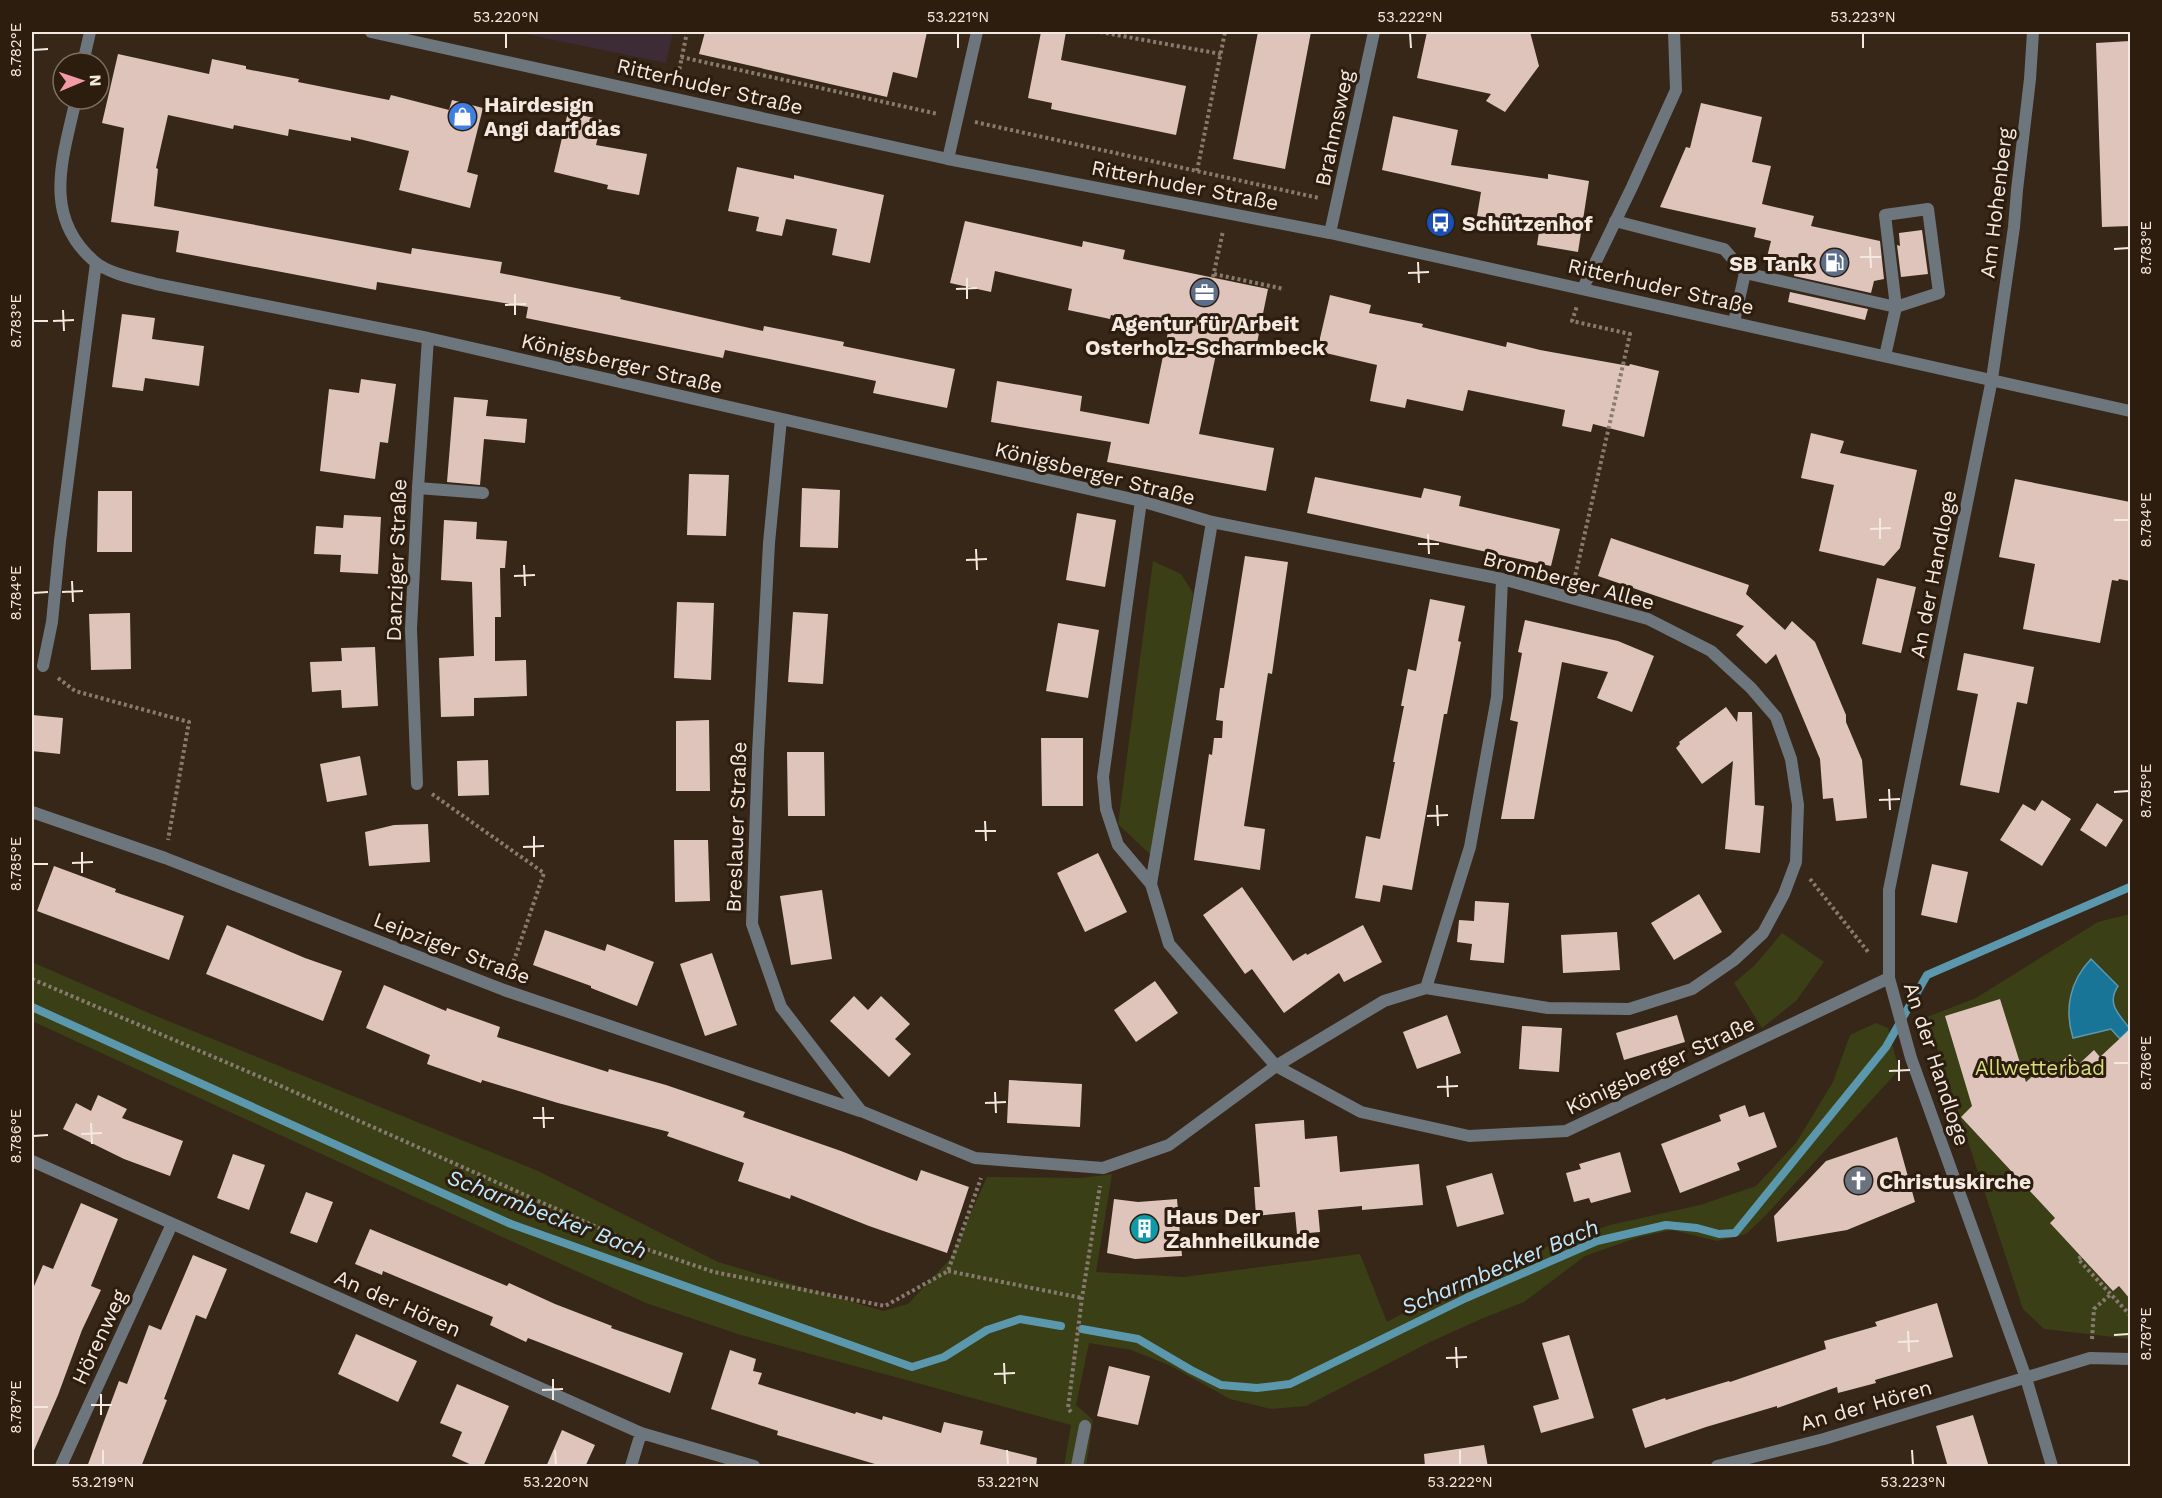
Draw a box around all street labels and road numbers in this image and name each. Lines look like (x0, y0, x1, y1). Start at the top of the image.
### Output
street label: Ritterhuder Straße (614, 52, 806, 120)
street label: Brahmsweg (1310, 67, 1359, 188)
street label: Am Hohenberg (1974, 125, 2018, 280)
street label: Ritterhuder Straße (1089, 155, 1281, 215)
street label: Ritterhuder Straße (1565, 252, 1757, 320)
street label: Königsberger Straße (519, 328, 725, 398)
street label: Königsberger Straße (992, 436, 1198, 510)
street label: Danziger Straße (381, 478, 411, 642)
street label: An der Handloge (1904, 488, 1962, 660)
street label: Bromberger Allee (1481, 545, 1657, 615)
street label: Breslauer Straße (721, 741, 751, 913)
street label: Leipziger Straße (370, 907, 534, 989)
street label: An der Handloge (1899, 979, 1975, 1149)
street label: Königsberger Straße (1562, 1010, 1758, 1120)
street label: An der Hören (331, 1264, 465, 1342)
street label: Hörenweg (66, 1285, 132, 1388)
street label: An der Hören (1797, 1374, 1935, 1436)

